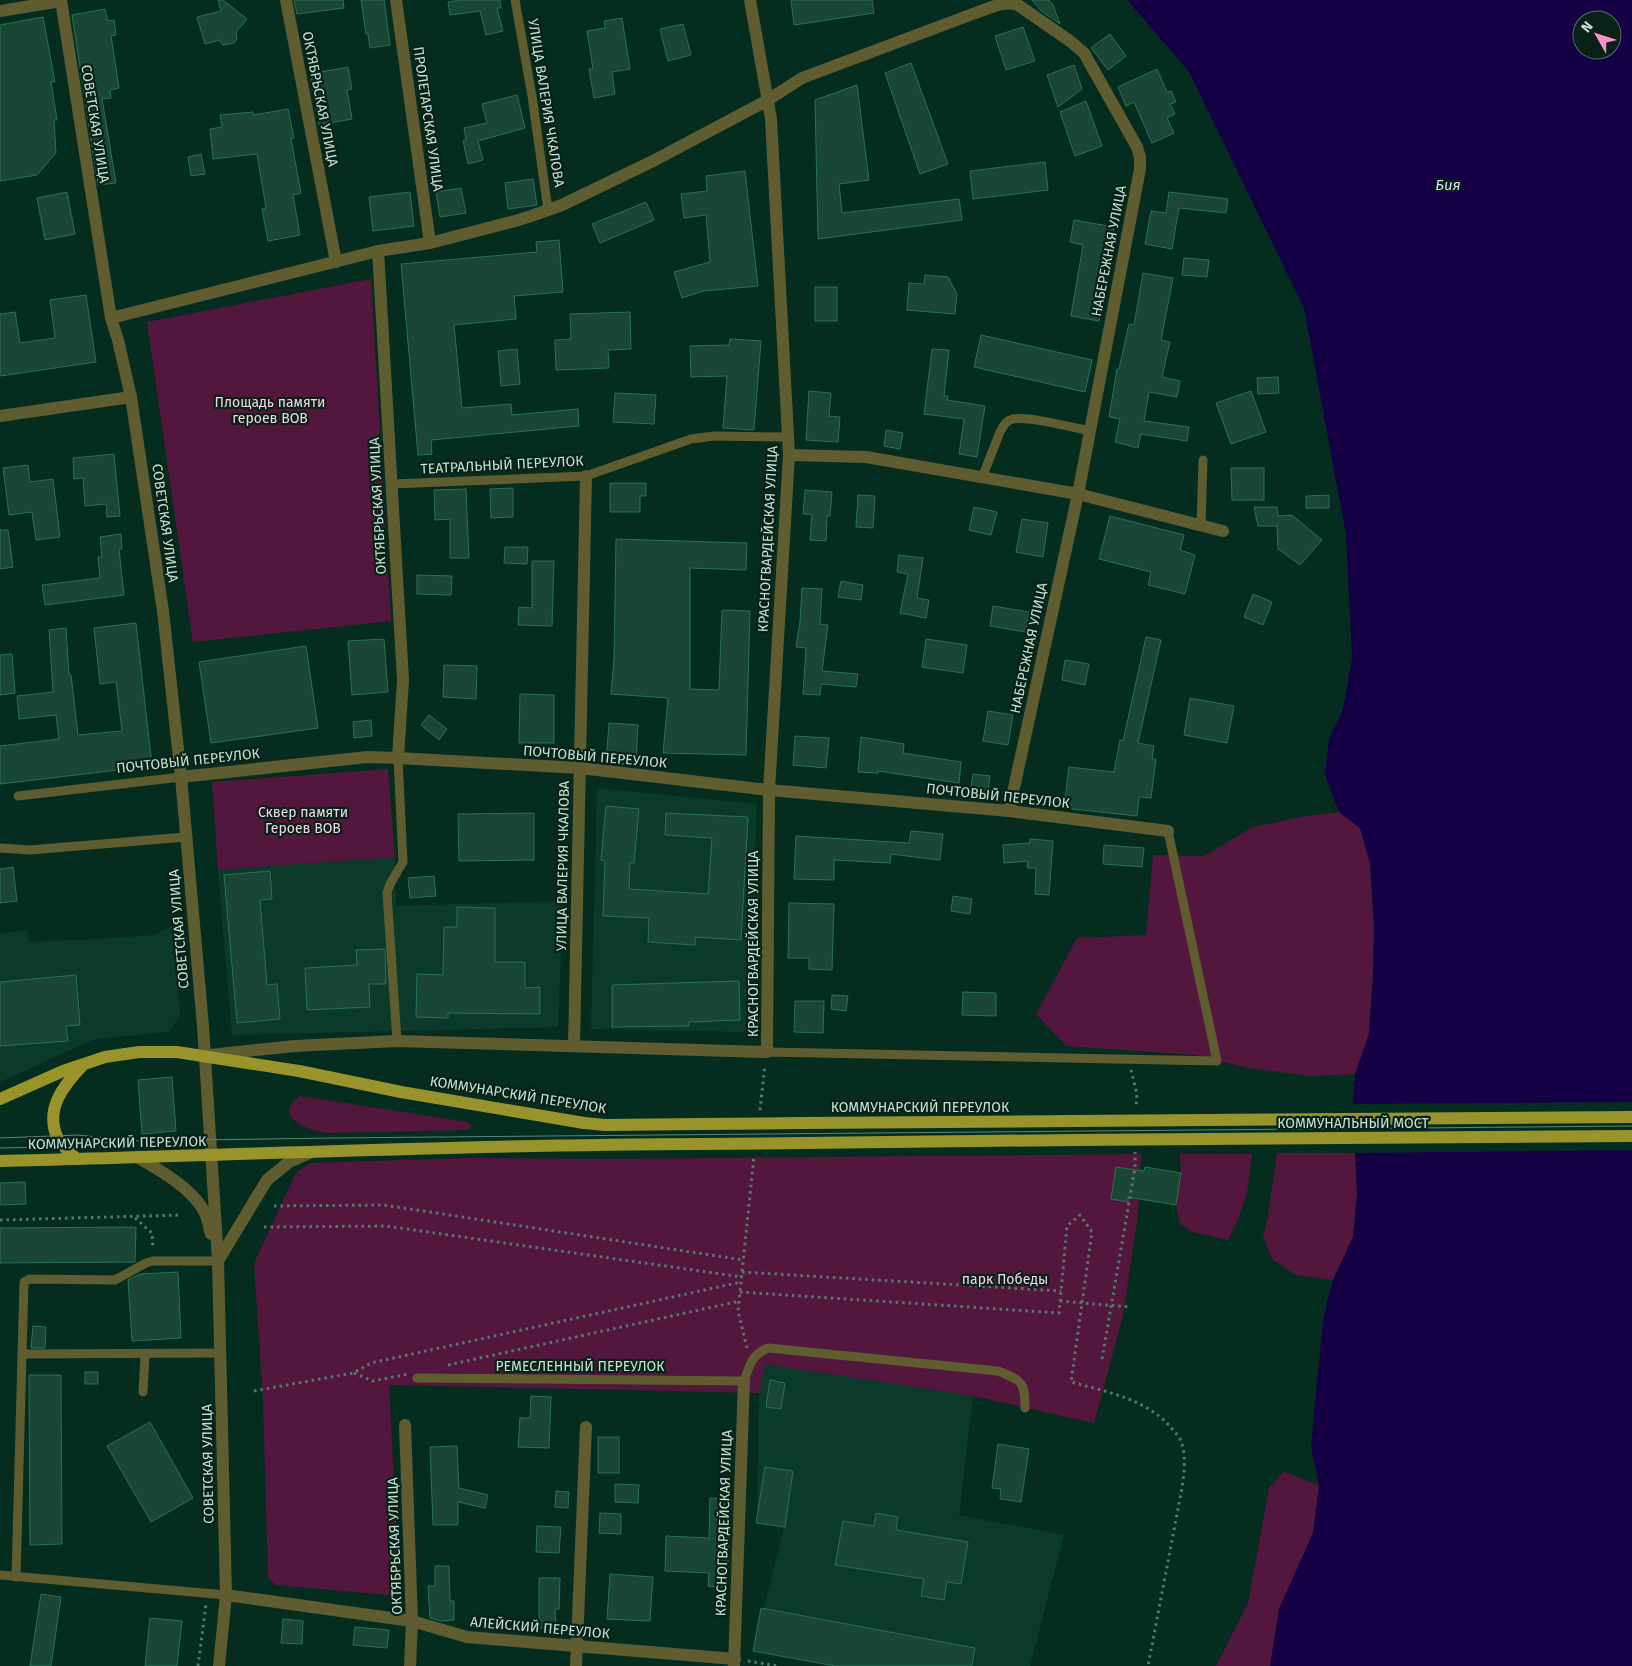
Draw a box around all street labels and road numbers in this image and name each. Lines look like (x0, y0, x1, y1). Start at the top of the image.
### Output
street label: УЛИЦА ВАЛЕРИЯ ЧКАЛОВА (524, 18, 568, 188)
street label: ОКТЯБРЬСКАЯ УЛИЦА (299, 30, 341, 168)
street label: ПРОЛЕТАРСКАЯ УЛИЦА (409, 45, 447, 193)
street label: СОВЕТСКАЯ УЛИЦА (77, 64, 113, 184)
street label: НАБЕРЕЖНАЯ УЛИЦА (1088, 184, 1130, 318)
street label: ОКТЯБРЬСКАЯ УЛИЦА (366, 437, 390, 575)
street label: КРАСНОГВАРДЕЙСКАЯ УЛИЦА (755, 445, 781, 633)
street label: ТЕАТРАЛЬНЫЙ ПЕРЕУЛОК (420, 452, 585, 478)
street label: СОВЕТСКАЯ УЛИЦА (148, 463, 182, 583)
street label: НАБЕРЕЖНАЯ УЛИЦА (1007, 581, 1051, 715)
street label: ПОЧТОВЫЙ ПЕРЕУЛОК (522, 742, 668, 772)
street label: ПОЧТОВЫЙ ПЕРЕУЛОК (115, 745, 261, 777)
street label: ПОЧТОВЫЙ ПЕРЕУЛОК (925, 780, 1071, 812)
street label: УЛИЦА ВАЛЕРИЯ ЧКАЛОВА (553, 781, 573, 951)
street label: КРАСНОГВАРДЕЙСКАЯ УЛИЦА (745, 851, 762, 1037)
street label: СОВЕТСКАЯ УЛИЦА (165, 869, 193, 989)
street label: КОММУНАРСКИЙ ПЕРЕУЛОК (428, 1073, 608, 1117)
street label: КОММУНАРСКИЙ ПЕРЕУЛОК (831, 1099, 1010, 1116)
street label: КОММУНАЛЬНЫЙ МОСТ (1277, 1115, 1429, 1132)
street label: КОММУНАРСКИЙ ПЕРЕУЛОК (28, 1133, 207, 1153)
street label: РЕМЕСЛЕННЫЙ ПЕРЕУЛОК (495, 1358, 665, 1375)
street label: СОВЕТСКАЯ УЛИЦА (198, 1404, 218, 1524)
street label: КРАСНОГВАРДЕЙСКАЯ УЛИЦА (712, 1429, 736, 1617)
street label: ОКТЯБРЬСКАЯ УЛИЦА (384, 1477, 406, 1615)
street label: АЛЕЙСКИЙ ПЕРЕУЛОК (469, 1613, 611, 1643)

